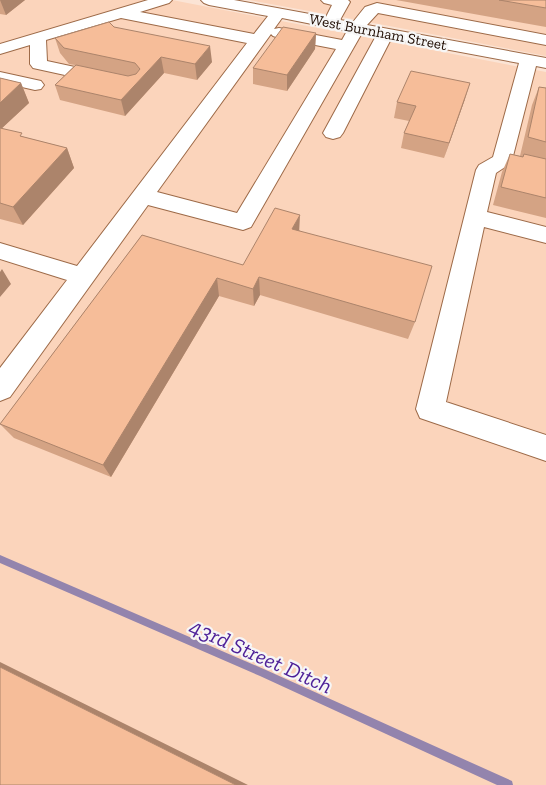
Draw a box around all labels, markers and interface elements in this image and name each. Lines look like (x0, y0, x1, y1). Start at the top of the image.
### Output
street label: West Burnham Street (308, 10, 449, 54)
water label: 43rd Street Ditch (185, 612, 337, 700)

